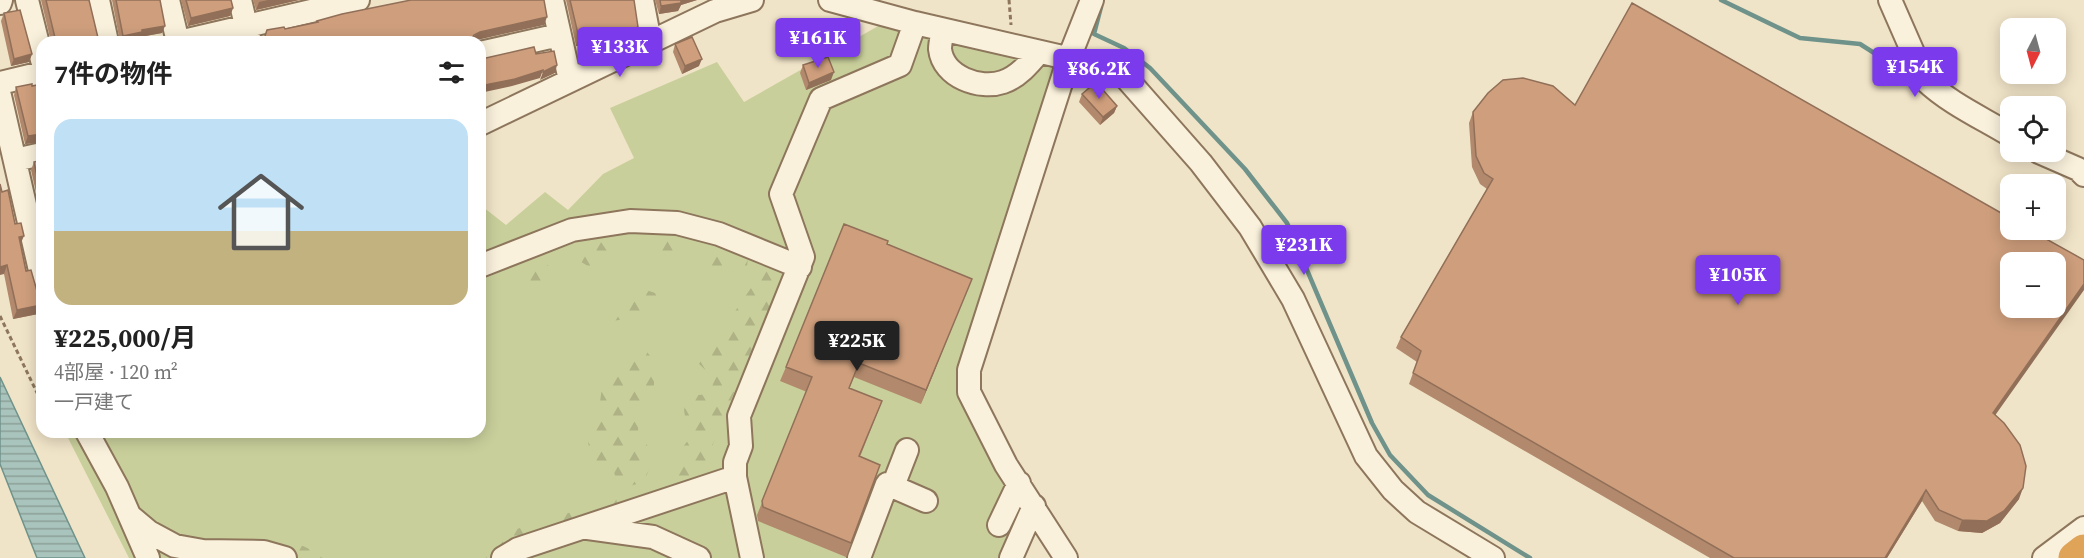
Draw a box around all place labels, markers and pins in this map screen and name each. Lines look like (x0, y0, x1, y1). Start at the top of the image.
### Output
pin: ¥161K (776, 18, 860, 69)
pin: ¥133K (578, 27, 662, 78)
pin: ¥154K (1873, 47, 1957, 98)
pin: ¥86.2K (1050, 49, 1148, 100)
pin: ¥231K (1262, 225, 1346, 276)
pin: ¥105K (1696, 255, 1780, 306)
pin: ¥225K (815, 321, 899, 372)

